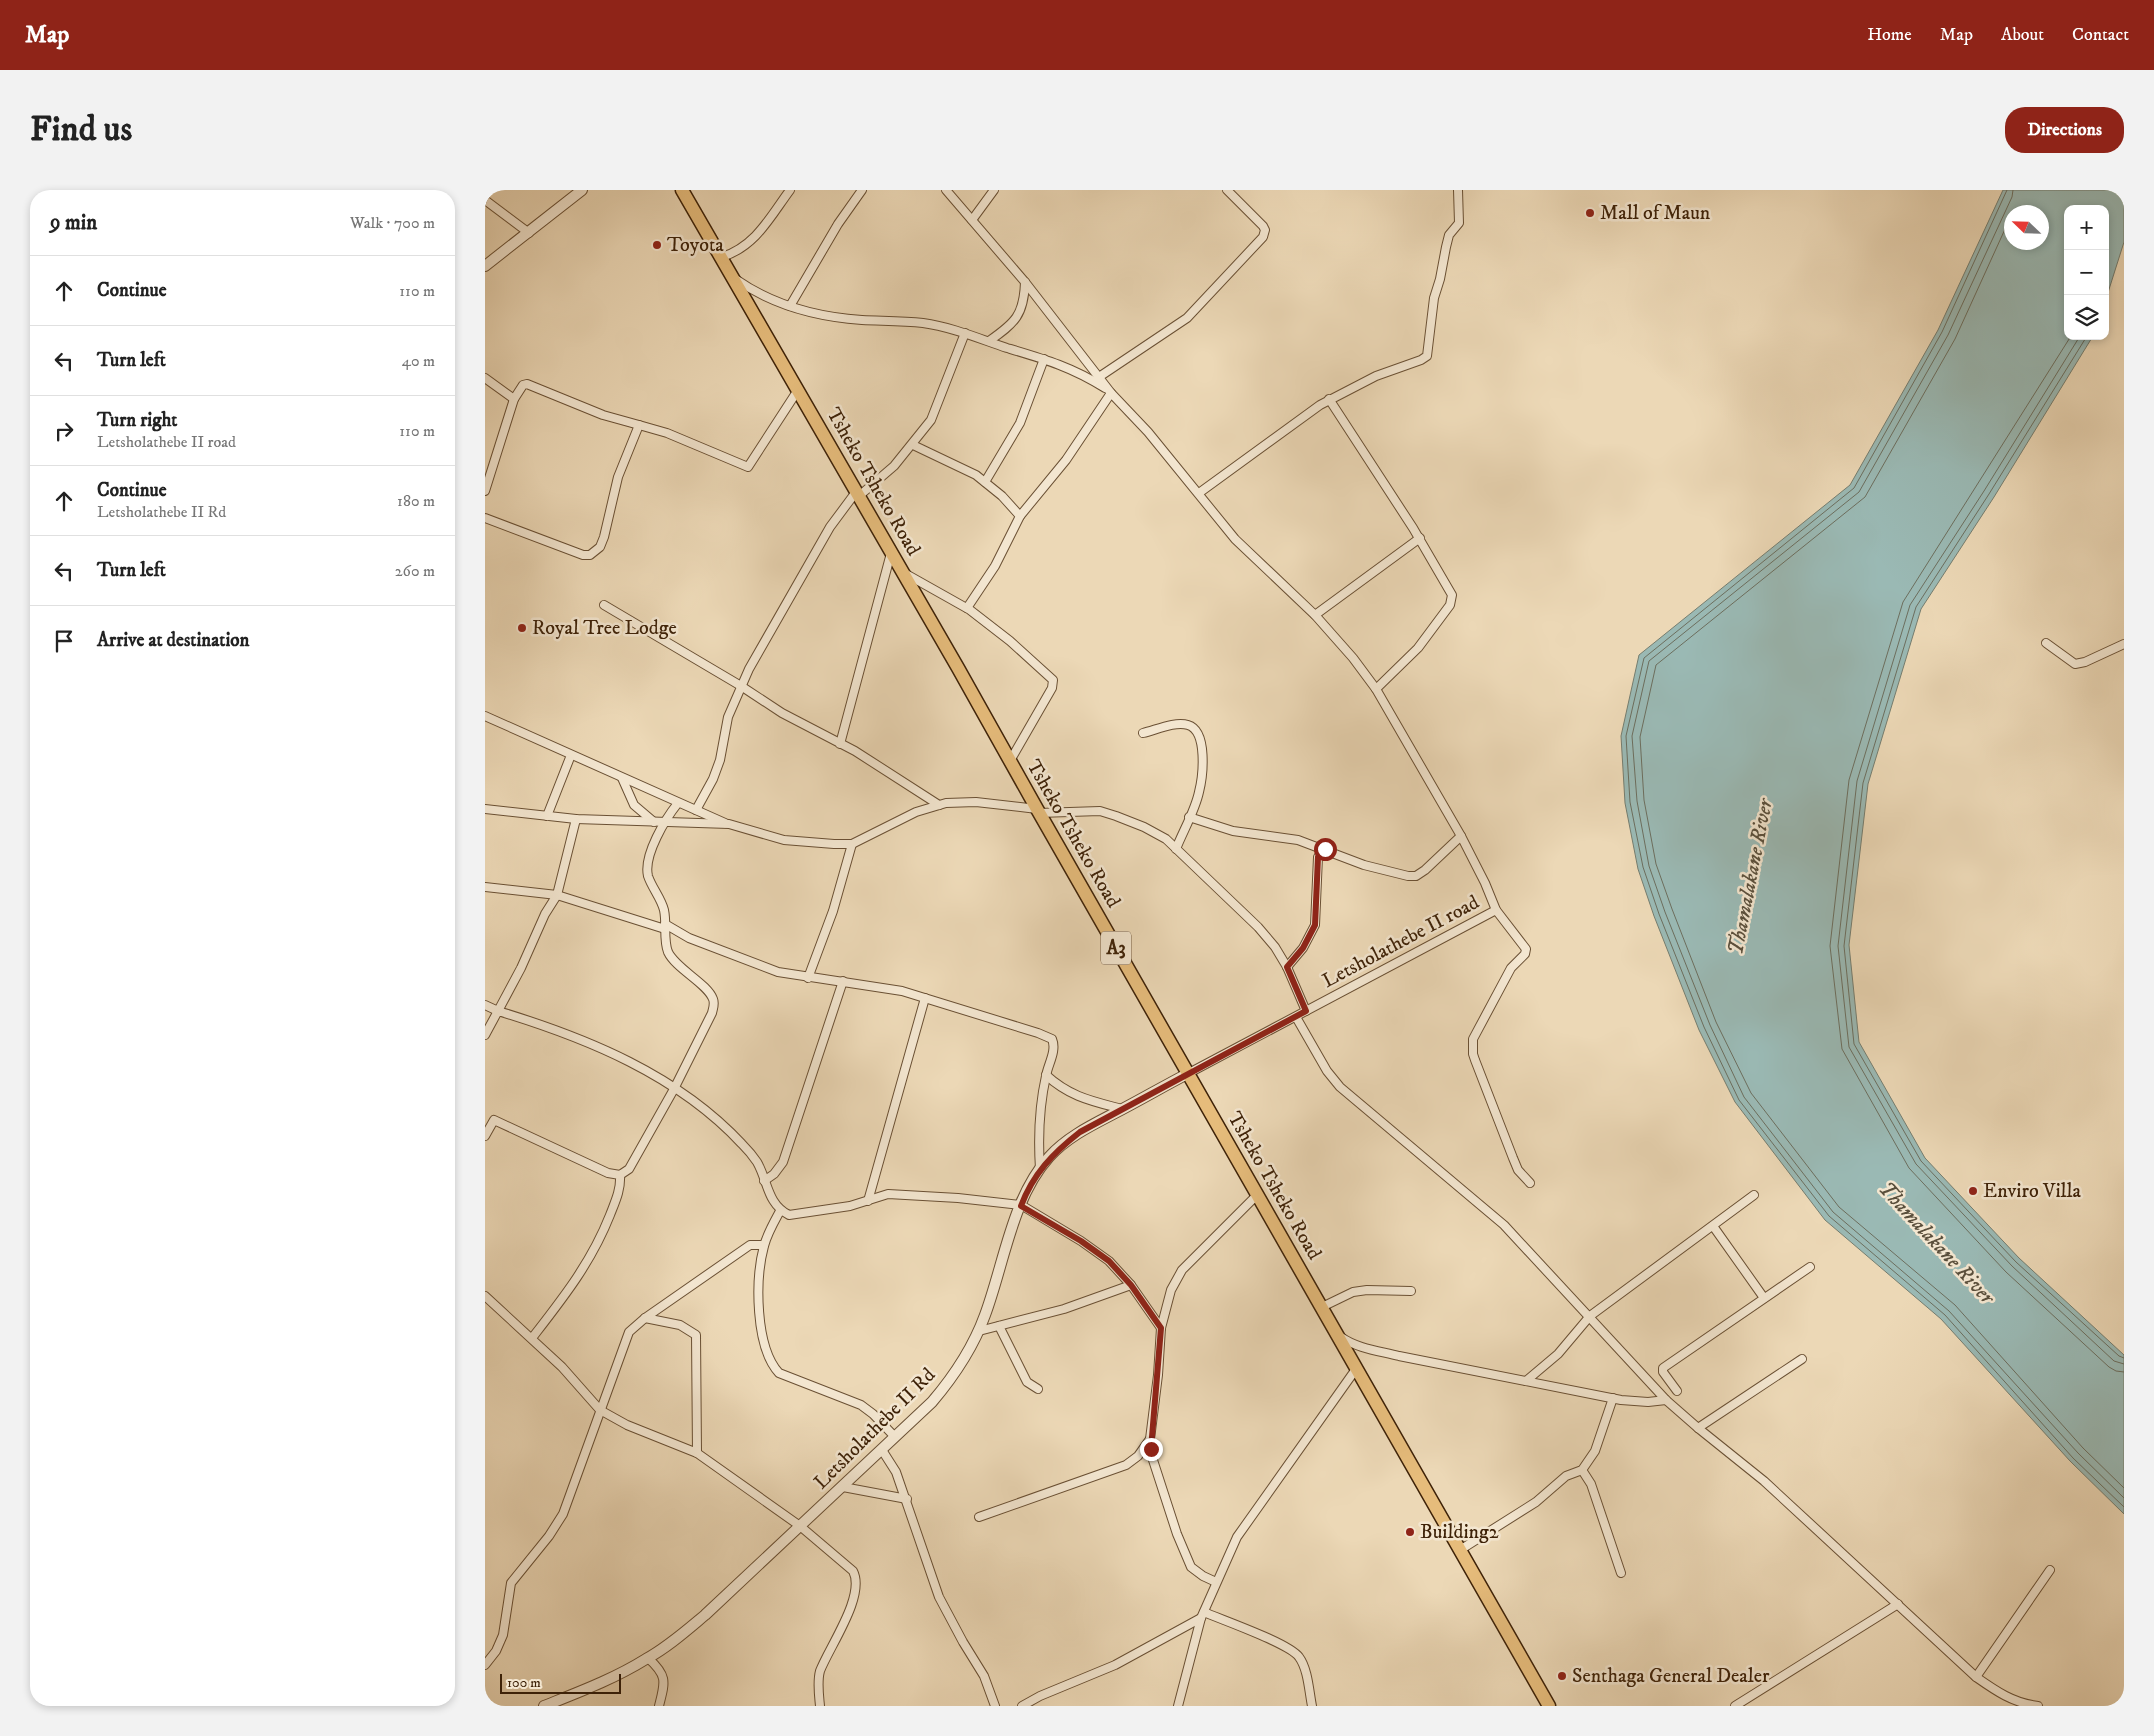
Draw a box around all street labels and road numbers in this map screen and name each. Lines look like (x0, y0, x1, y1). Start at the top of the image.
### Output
street label: Tsheko Tsheko Road (821, 404, 925, 560)
street label: Tsheko Tsheko Road (1021, 756, 1125, 912)
street label: Letsholathebe II road (1318, 890, 1484, 994)
road number: A3 (1101, 931, 1131, 964)
street label: Tsheko Tsheko Road (1222, 1108, 1326, 1264)
street label: Letsholathebe II Rd (809, 1363, 941, 1495)

